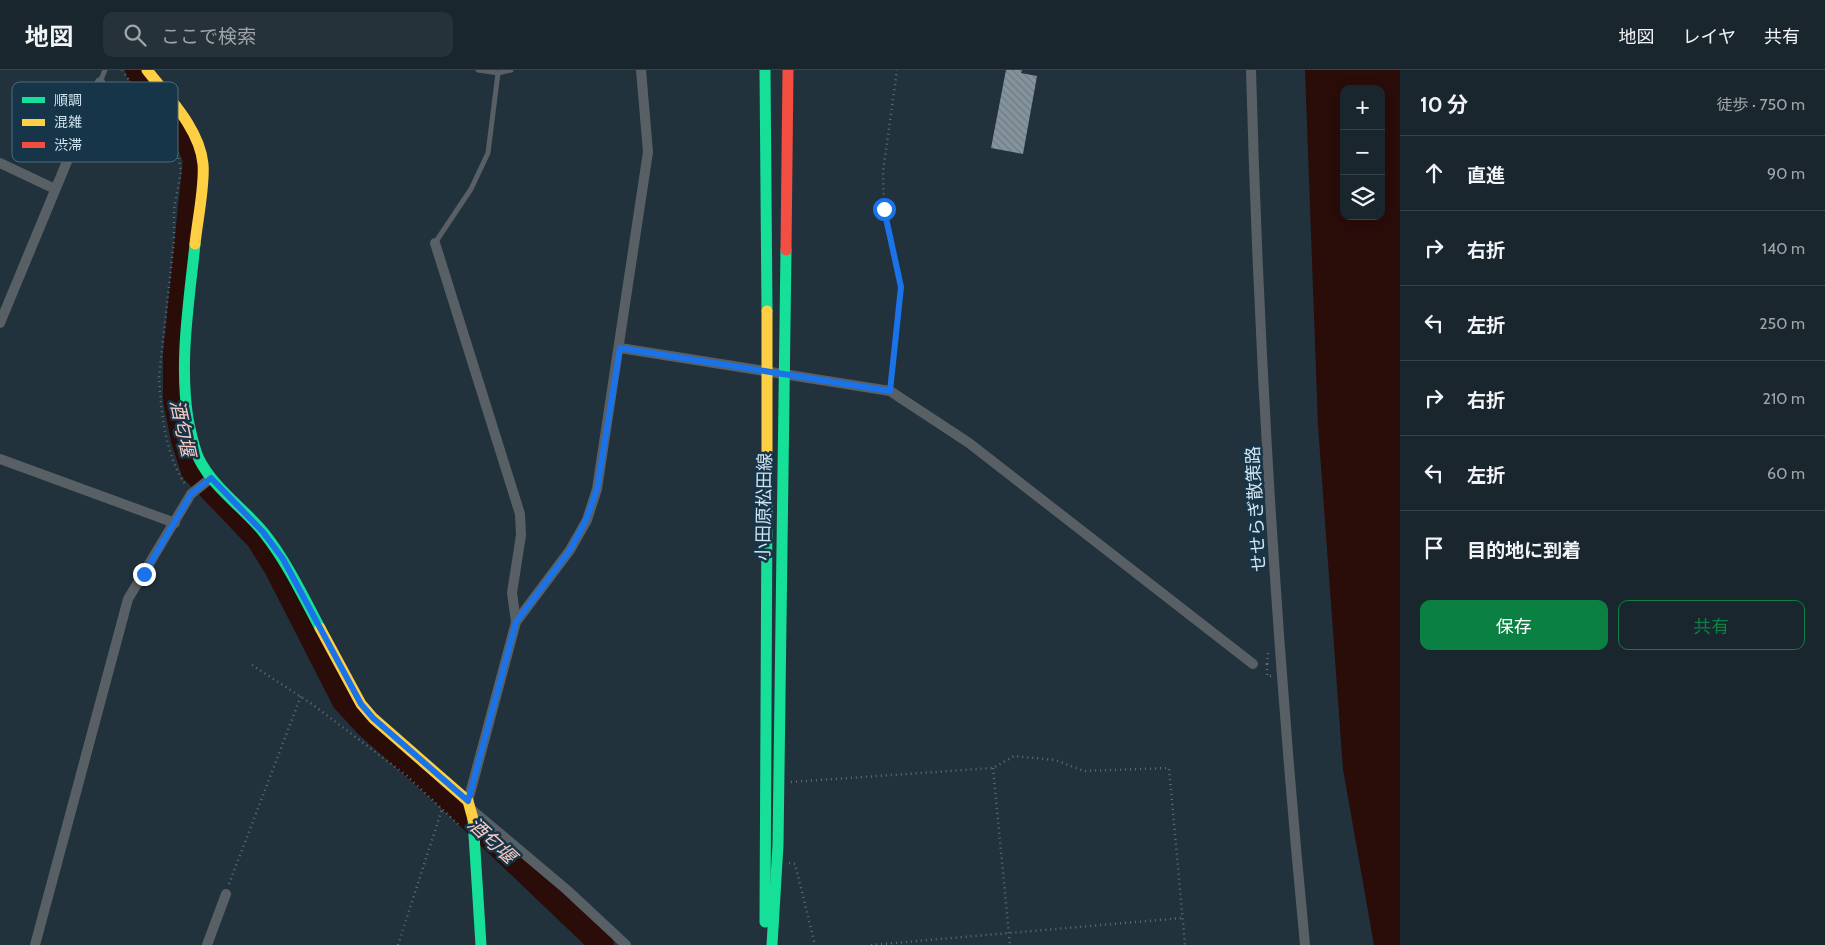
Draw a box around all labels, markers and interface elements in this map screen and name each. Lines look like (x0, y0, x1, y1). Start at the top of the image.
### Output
search box (103, 12, 453, 57)
icon: search (121, 21, 149, 49)
text: 地図 (25, 22, 73, 51)
text: ここで検索 (161, 25, 256, 48)
text: 地図 (1619, 26, 1655, 48)
text: レイヤ (1683, 26, 1736, 48)
text: 共有 (1764, 26, 1800, 48)
legend (12, 82, 178, 162)
map controls (1340, 85, 1385, 220)
button: + (1340, 85, 1385, 130)
text: 順調 (54, 91, 82, 109)
text: 10 分 (1420, 92, 1468, 117)
text: 徒歩 · 750 m (1716, 95, 1805, 114)
text: 混雑 (54, 113, 82, 131)
button: − (1340, 130, 1385, 175)
text: 渋滞 (54, 136, 82, 154)
icon: ahead (1420, 159, 1448, 187)
text: 直進 (1467, 164, 1505, 187)
text: 90 m (1767, 164, 1805, 183)
button: layers (1340, 175, 1385, 220)
route start (873, 198, 896, 221)
icon: right (1420, 234, 1448, 262)
text: 右折 (1467, 239, 1505, 262)
text: 140 m (1762, 239, 1805, 258)
icon: left (1420, 309, 1448, 337)
text: 左折 (1467, 314, 1505, 337)
text: 250 m (1759, 314, 1805, 333)
icon: right (1420, 384, 1448, 412)
text: 右折 (1467, 389, 1505, 412)
text: 210 m (1763, 389, 1805, 408)
water label: 酒匂堰 (165, 398, 200, 461)
street label: せせらぎ散策路 (1242, 446, 1270, 572)
street label: 小田原松田線 (752, 453, 776, 561)
icon: left (1420, 459, 1448, 487)
text: 左折 (1467, 464, 1505, 487)
text: 60 m (1767, 464, 1805, 483)
icon: arrive (1420, 534, 1448, 562)
text: 目的地に到着 (1467, 539, 1581, 562)
route end (133, 563, 156, 586)
button: 保存 (1420, 600, 1608, 650)
button: 共有 (1618, 600, 1805, 650)
water label: 酒匂堰 (463, 813, 523, 870)

